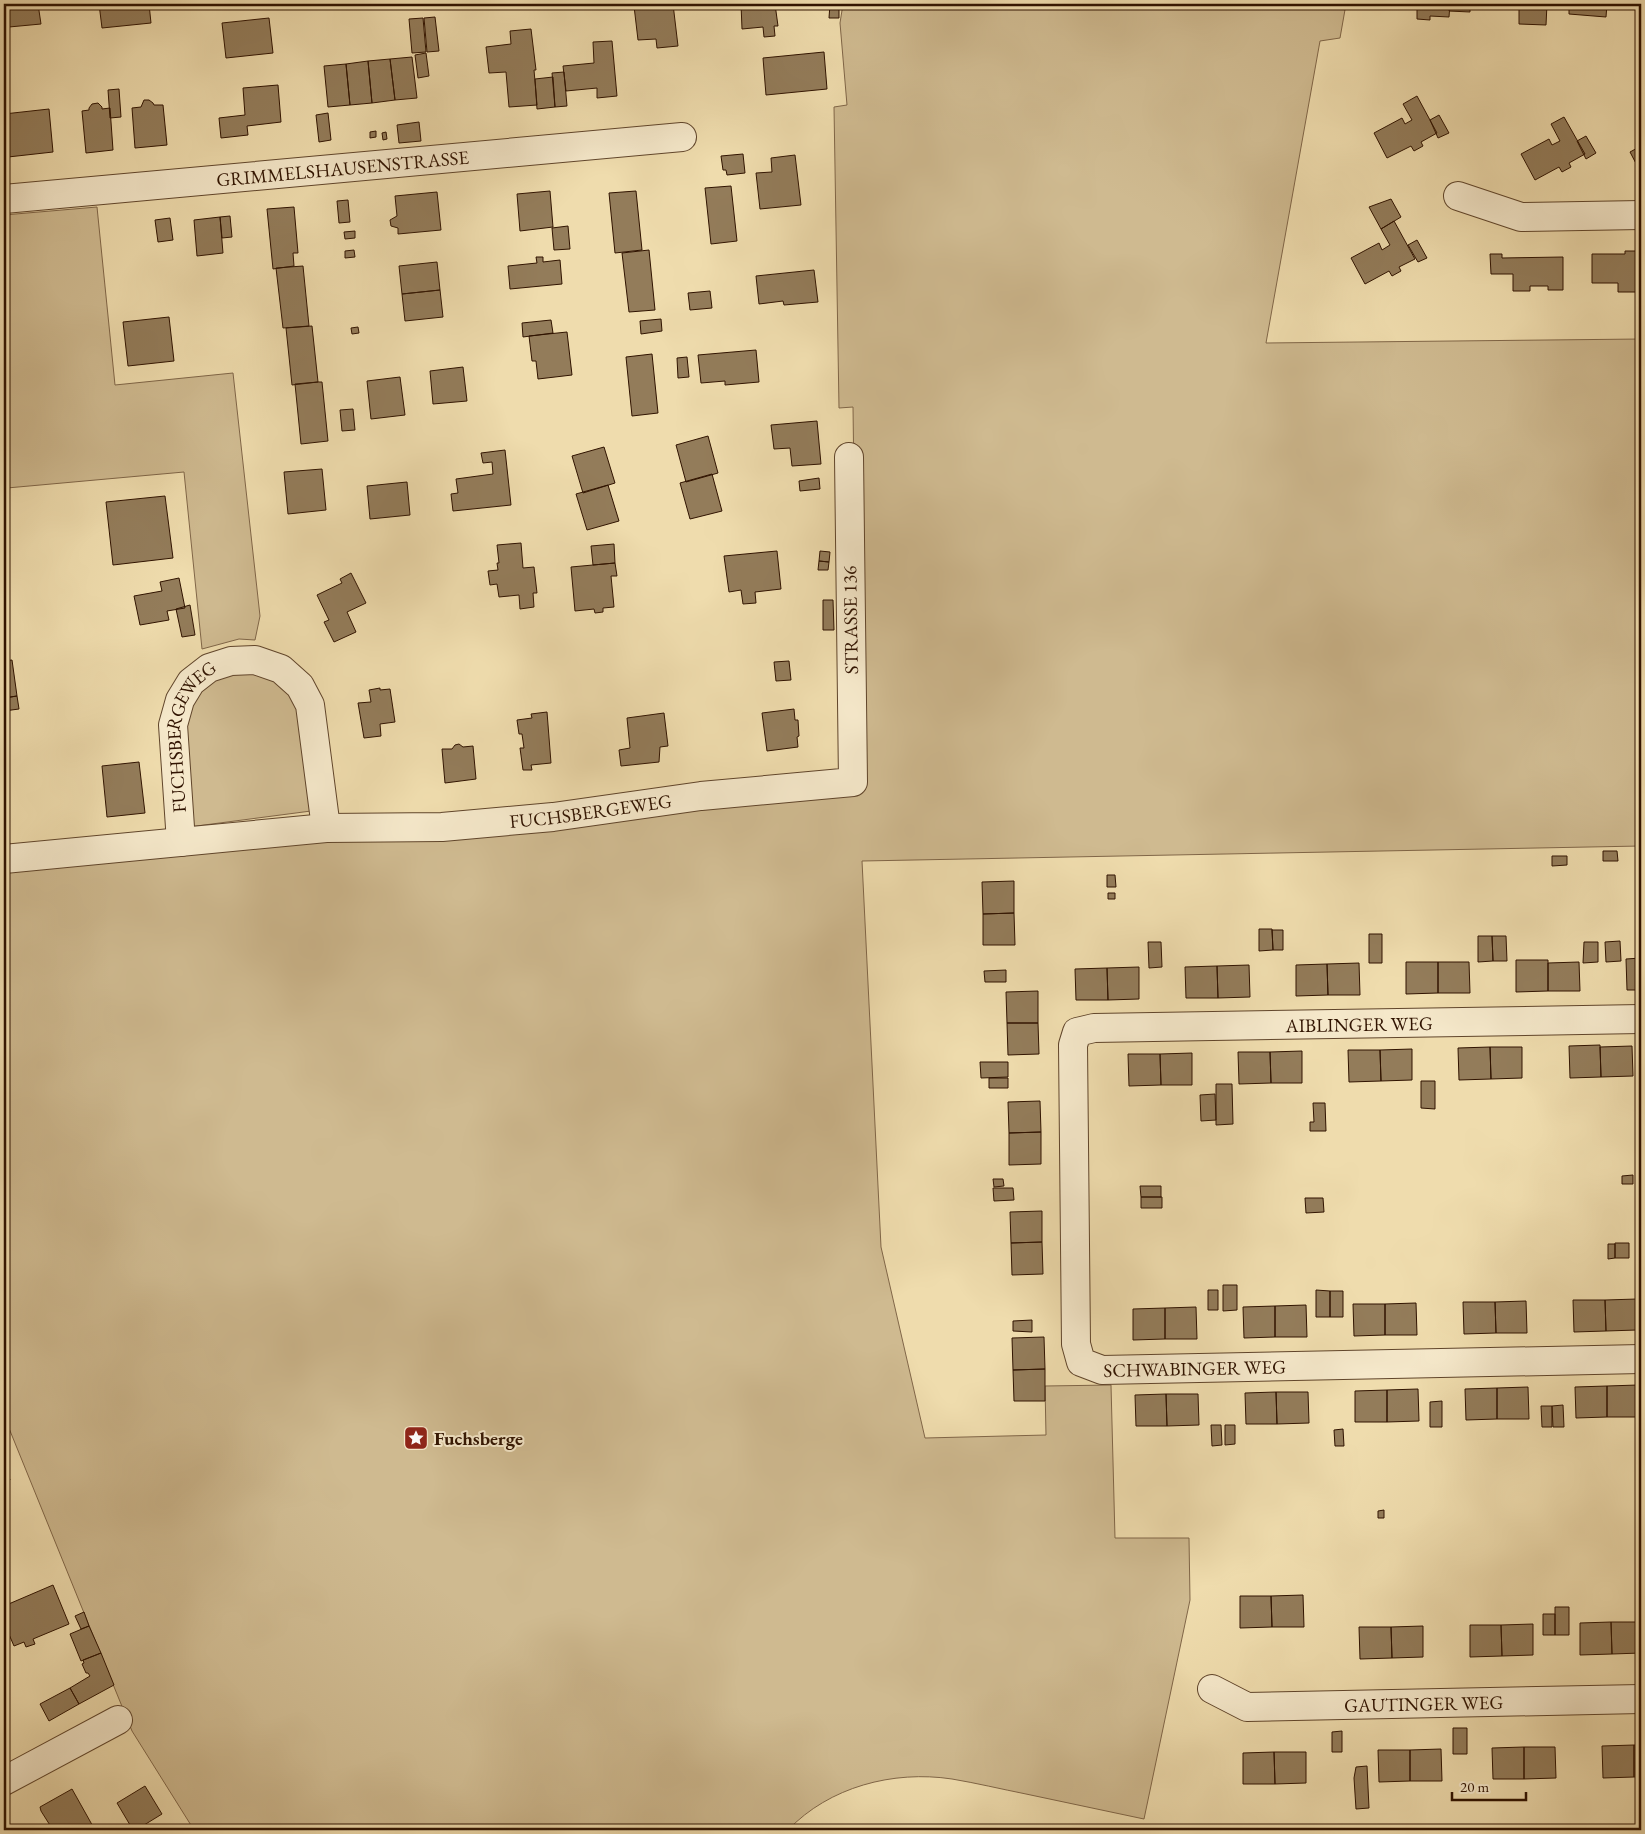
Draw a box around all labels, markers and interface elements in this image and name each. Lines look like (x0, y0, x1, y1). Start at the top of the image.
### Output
street label: GRIMMELSHAUSENSTRASSE (215, 145, 470, 193)
street label: STRASSE 136 (837, 565, 864, 674)
street label: FUCHSBERGEWEG (160, 655, 222, 814)
street label: FUCHSBERGEWEG (508, 788, 674, 834)
street label: AIBLINGER WEG (1284, 1011, 1433, 1038)
street label: SCHWABINGER WEG (1103, 1354, 1286, 1383)
place icon: Fuchsberge (403, 1425, 429, 1451)
place label: Fuchsberge (434, 1426, 523, 1451)
street label: GAUTINGER WEG (1344, 1690, 1504, 1718)
scale bar (1452, 1769, 1526, 1801)
text: 20 m (1460, 1777, 1489, 1796)

